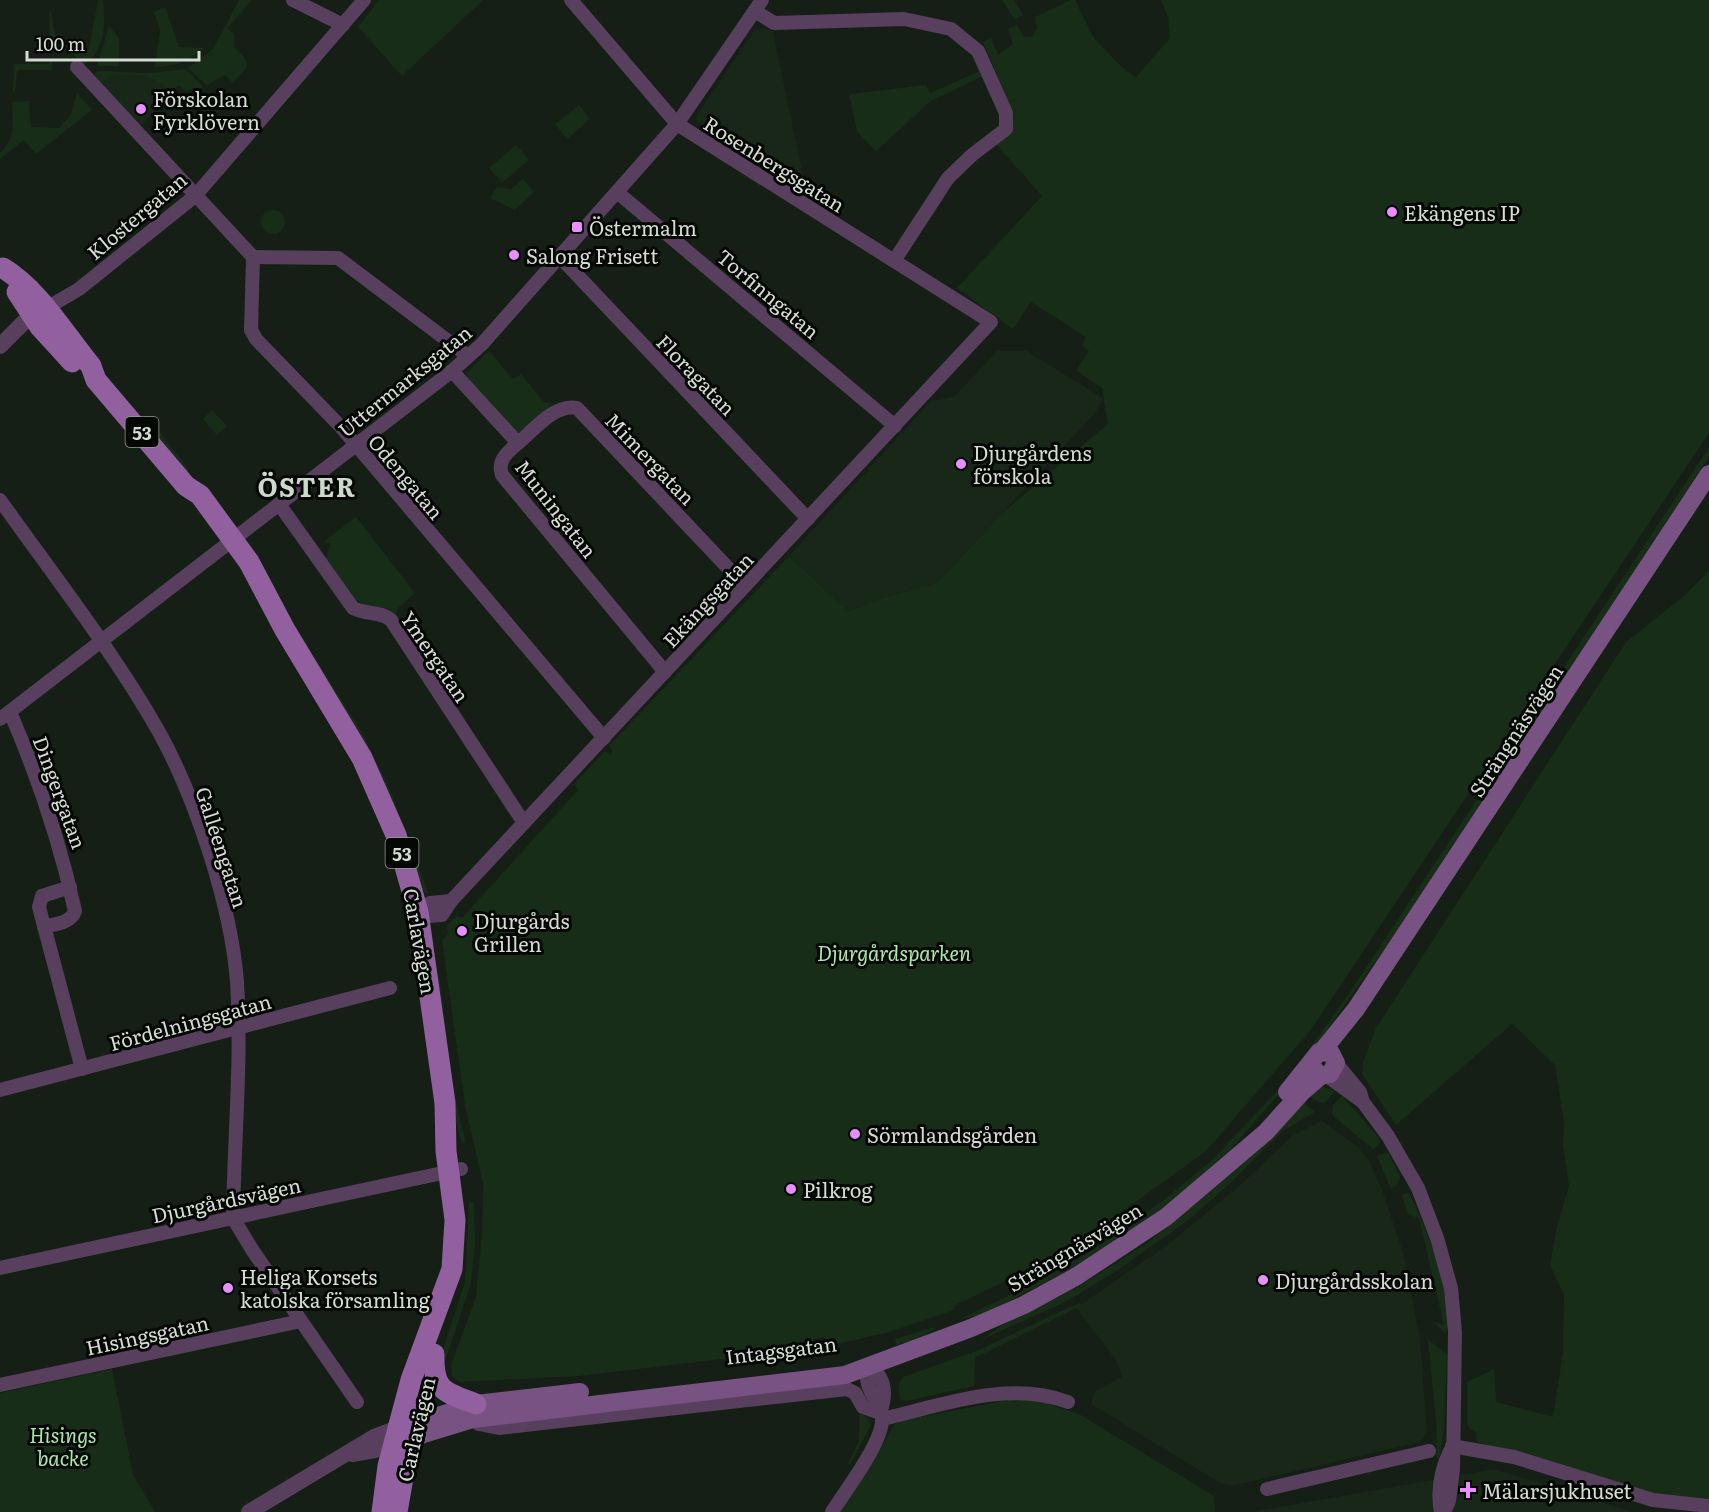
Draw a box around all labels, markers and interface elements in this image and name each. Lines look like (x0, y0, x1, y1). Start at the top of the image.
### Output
scale bar (27, 24, 200, 62)
text: 100 m (36, 30, 85, 57)
place label: Förskolan Fyrklövern (153, 83, 260, 136)
marker: Förskolan Fyrklövern (134, 102, 148, 116)
street label: Rosenbergsgatan (699, 107, 851, 219)
street label: Klostergatan (80, 164, 192, 266)
place label: Ekängens IP (1404, 197, 1520, 227)
marker: Ekängens IP (1385, 205, 1399, 219)
place label: Östermalm (589, 212, 697, 242)
marker: Östermalm (570, 220, 584, 234)
place label: Salong Frisett (526, 240, 658, 270)
street label: Torfinngatan (711, 241, 827, 345)
marker: Salong Frisett (507, 248, 521, 262)
street label: Uttermarksgatan (331, 317, 477, 443)
street label: Floragatan (650, 327, 744, 421)
street label: Mimergatan (599, 405, 703, 511)
road number: 53 (126, 417, 158, 447)
street label: Odengatan (362, 427, 452, 525)
place label: Djurgårdens förskola (973, 437, 1092, 490)
street label: Muningatan (509, 452, 605, 564)
marker: Djurgårdens förskola (954, 457, 968, 471)
district label: ÖSTER (257, 466, 357, 505)
street label: Ekängsgatan (655, 544, 759, 654)
street label: Ymergatan (394, 604, 478, 708)
street label: Strängnäsvägen (1461, 658, 1569, 802)
street label: Dingergatan (27, 731, 95, 853)
street label: Galléengatan (189, 783, 257, 911)
road number: 53 (386, 838, 418, 868)
street label: Carlavägen (397, 886, 445, 996)
place label: Djurgårds Grillen (474, 905, 570, 958)
marker: Djurgårds Grillen (455, 924, 469, 938)
park label: Djurgårdsparken (817, 937, 971, 967)
street label: Fördelningsgatan (106, 985, 274, 1057)
place label: Sörmlandsgården (867, 1119, 1037, 1149)
marker: Sörmlandsgården (848, 1127, 862, 1141)
street label: Djurgårdsvägen (149, 1169, 303, 1229)
place label: Pilkrog (803, 1174, 873, 1204)
marker: Pilkrog (784, 1182, 798, 1196)
street label: Strängnäsvägen (1001, 1194, 1147, 1298)
place label: Heliga Korsets katolska församling (240, 1261, 431, 1314)
place label: Djurgårdsskolan (1275, 1265, 1433, 1295)
marker: Djurgårdsskolan (1256, 1273, 1270, 1287)
marker: Heliga Korsets katolska församling (221, 1281, 235, 1295)
street label: Hisingsgatan (83, 1306, 211, 1362)
street label: Intagsgatan (724, 1327, 838, 1371)
street label: Carlavägen (388, 1374, 442, 1484)
park label: Hisings backe (29, 1419, 97, 1472)
place label: Mälarsjukhuset (1482, 1475, 1632, 1505)
marker: Mälarsjukhuset (1459, 1481, 1477, 1499)

